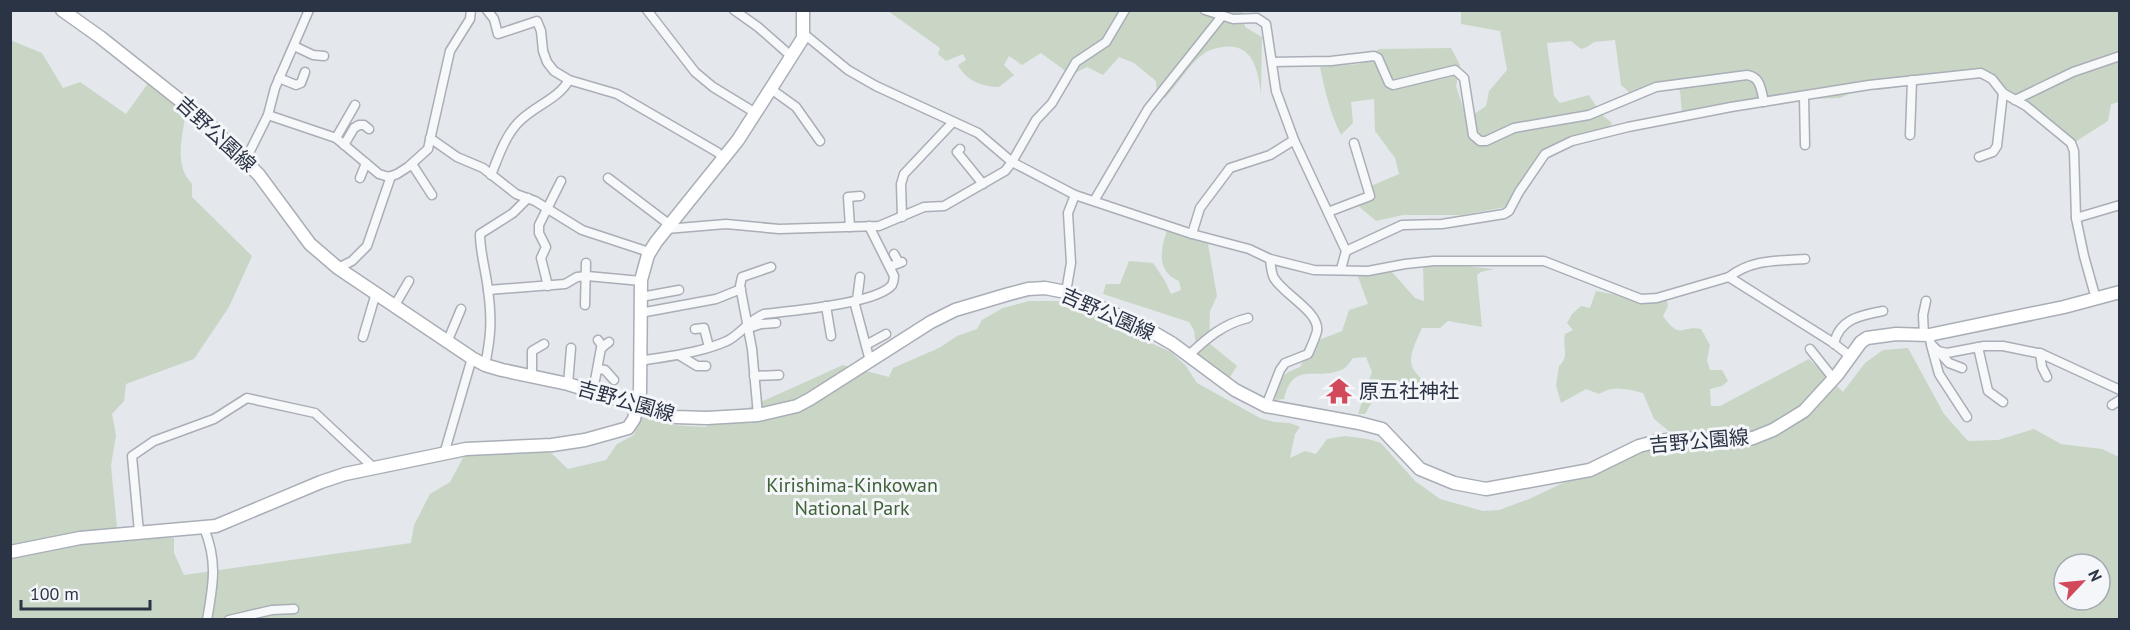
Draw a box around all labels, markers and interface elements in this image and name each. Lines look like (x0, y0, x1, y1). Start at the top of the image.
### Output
street label: 吉野公園線 (171, 90, 261, 178)
street label: 吉野公園線 (1057, 282, 1159, 346)
street label: 吉野公園線 (574, 375, 678, 427)
temple icon: 原五社神社 (1324, 376, 1354, 406)
place label: 原五社神社 (1359, 378, 1459, 404)
street label: 吉野公園線 (1648, 424, 1750, 458)
park label: Kirishima-Kinkowan National Park (766, 472, 938, 521)
north arrow (2052, 552, 2112, 612)
text: N (2084, 566, 2107, 585)
scale bar (21, 573, 150, 611)
text: 100 m (30, 582, 79, 605)

